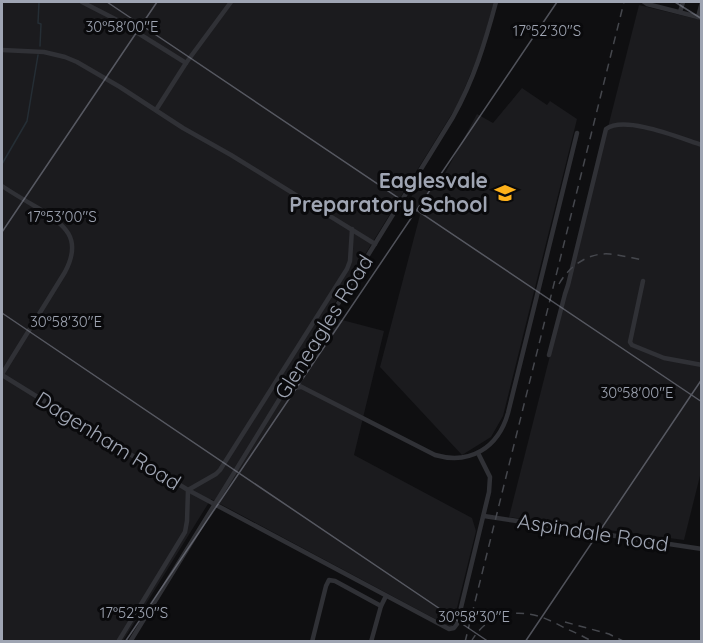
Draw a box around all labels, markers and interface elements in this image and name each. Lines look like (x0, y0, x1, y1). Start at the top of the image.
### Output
text: 30°58'00"E (85, 17, 159, 36)
text: 17°52'30"S (513, 21, 581, 40)
place label: Eaglesvale Preparatory School (289, 167, 488, 217)
school or university icon: Eaglesvale Preparatory School (493, 181, 517, 205)
text: 17°53'00"S (27, 207, 97, 226)
street label: Gleneagles Road (268, 250, 378, 403)
text: 30°58'30"E (30, 312, 102, 331)
text: 30°58'00"E (600, 383, 674, 402)
street label: Dagenham Road (31, 385, 186, 495)
street label: Aspindale Road (516, 507, 671, 557)
text: 17°52'30"S (100, 603, 168, 622)
text: 30°58'30"E (438, 607, 510, 626)

